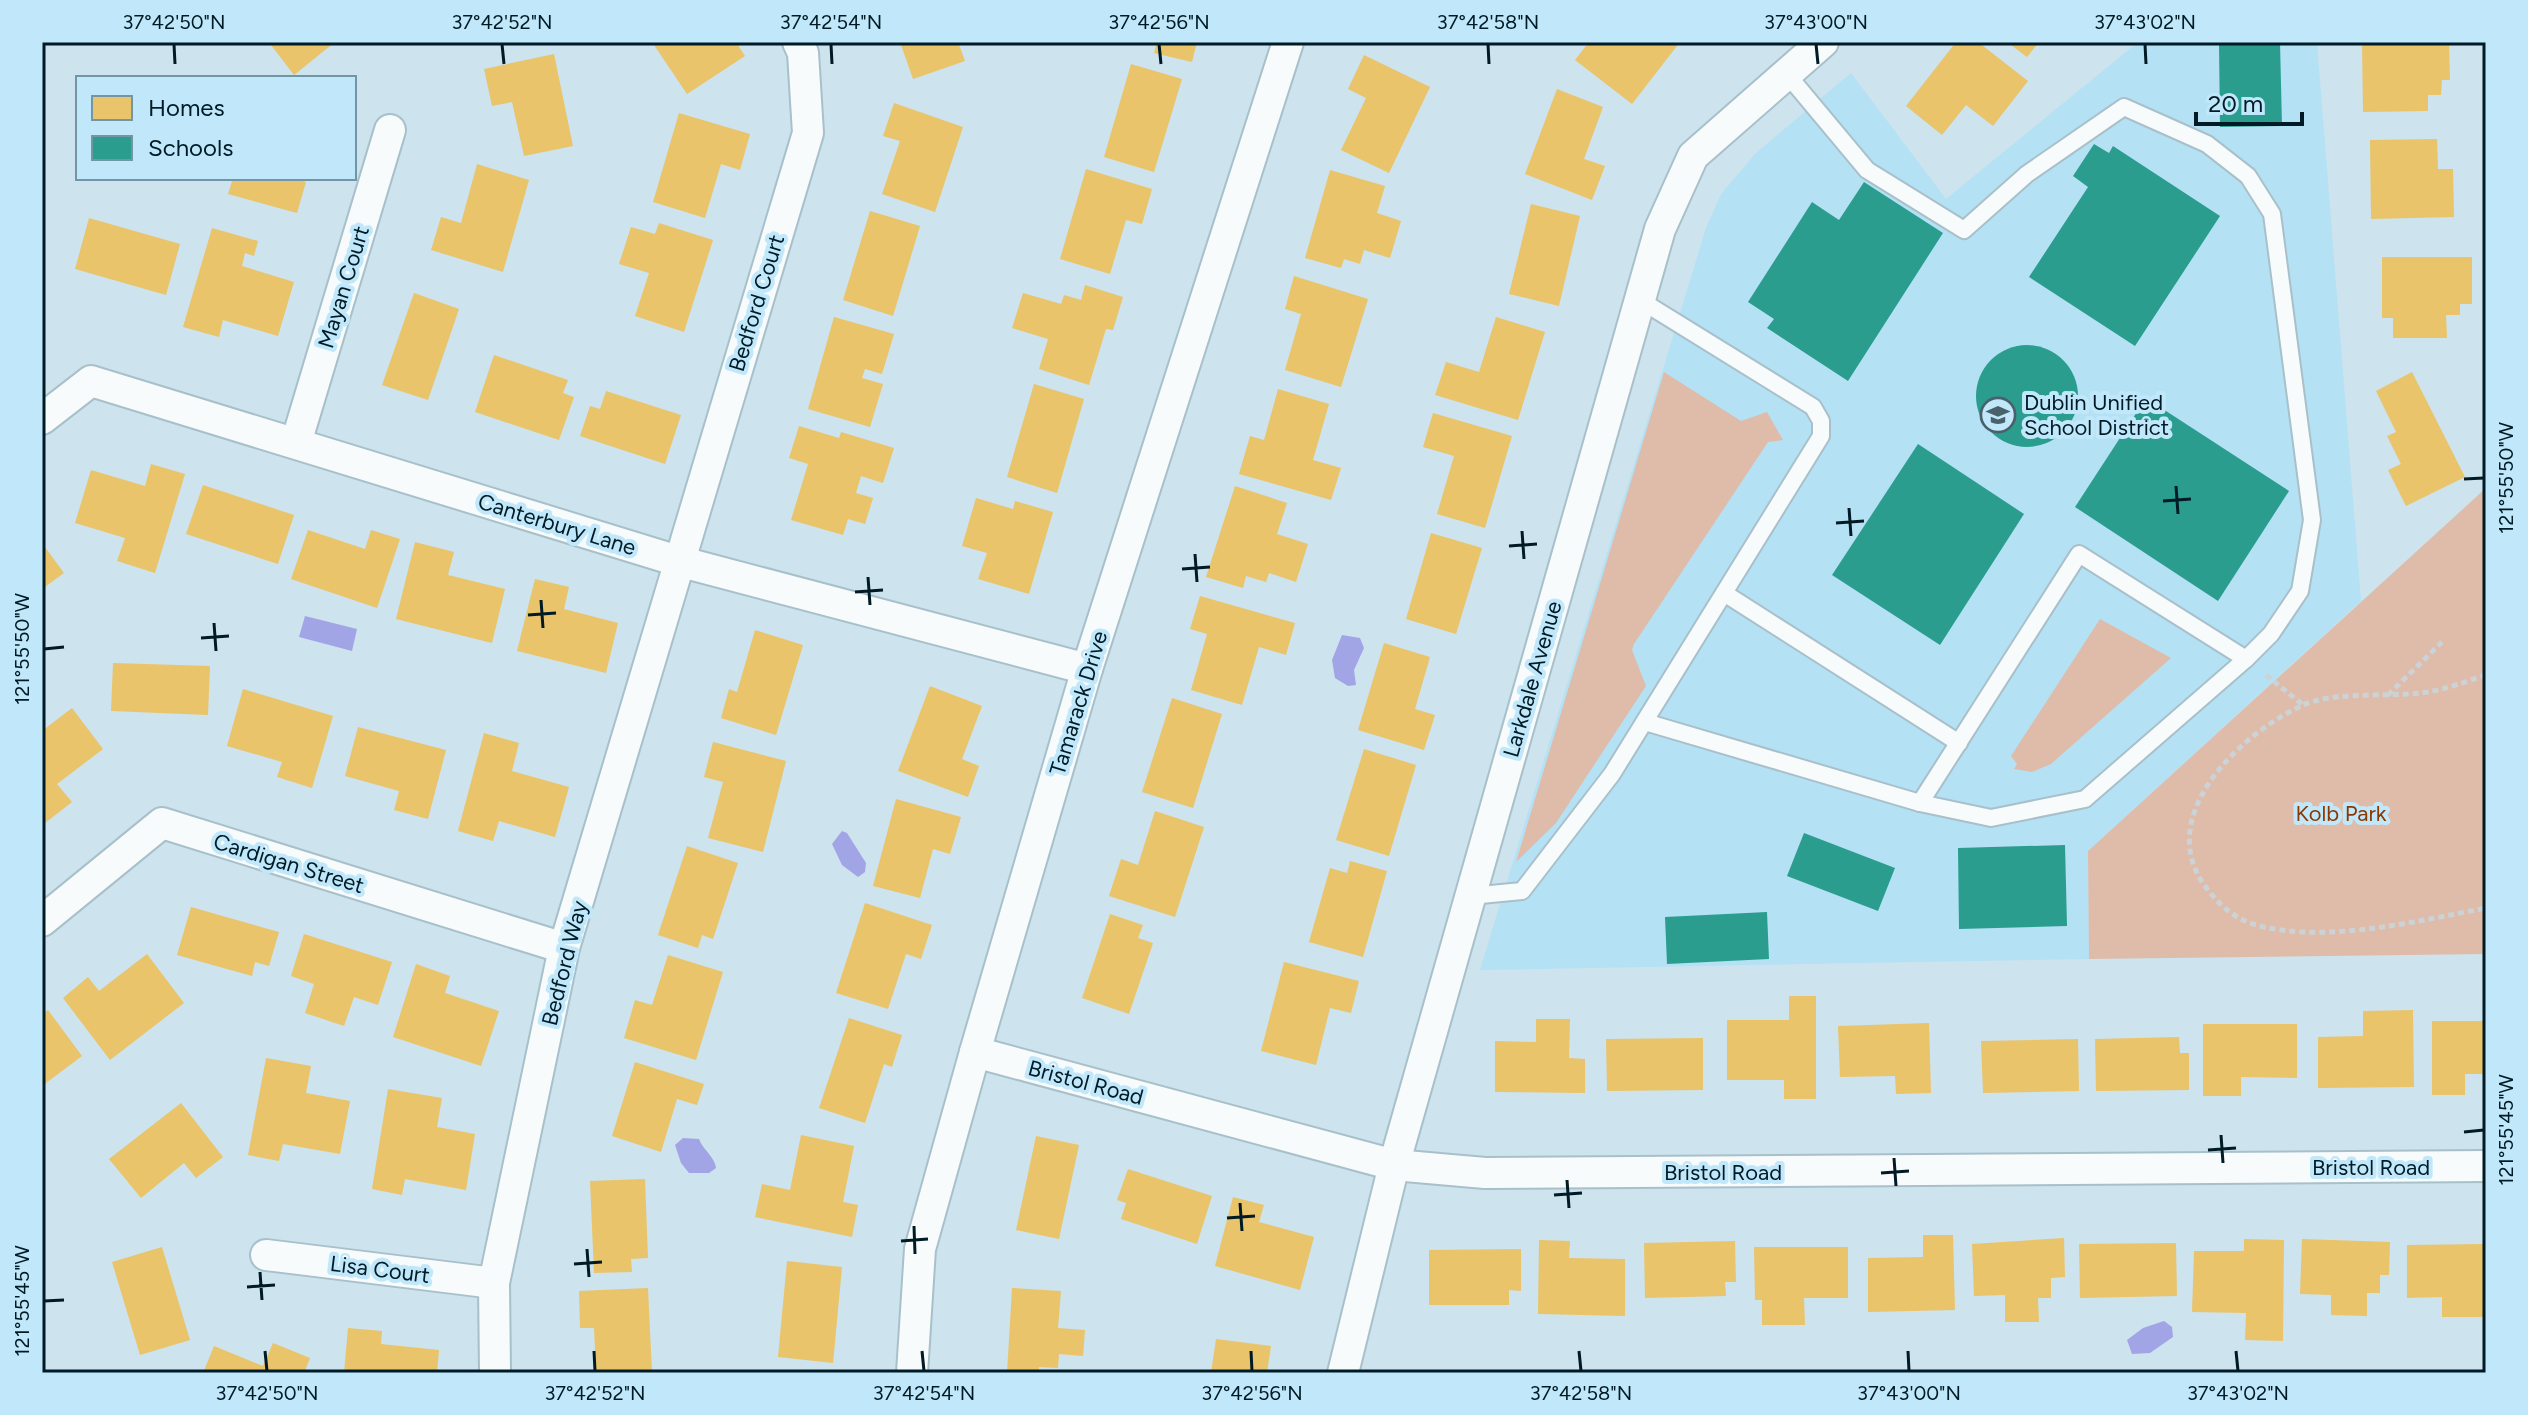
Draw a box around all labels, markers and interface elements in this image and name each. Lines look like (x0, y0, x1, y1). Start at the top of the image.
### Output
text: 37°42'50"N (123, 10, 225, 34)
text: 37°42'52"N (451, 10, 553, 34)
text: 37°42'54"N (780, 10, 882, 34)
text: 37°42'56"N (1108, 10, 1210, 34)
text: 37°42'58"N (1437, 10, 1539, 34)
text: 37°43'00"N (1764, 10, 1868, 34)
text: 37°43'02"N (2094, 10, 2196, 34)
legend (76, 76, 356, 180)
scale bar (2196, 76, 2302, 126)
text: 20 m (2208, 89, 2263, 118)
text: Homes (148, 93, 225, 122)
text: Schools (148, 133, 233, 162)
street label: Mayan Court (312, 223, 375, 352)
street label: Bedford Court (723, 232, 790, 375)
place label: Dublin Unified School District (2024, 389, 2169, 441)
school or university icon: Dublin Unified School District (1979, 396, 2017, 434)
text: 121°55'50"W (2494, 422, 2518, 534)
street label: Canterbury Lane (475, 488, 639, 561)
text: 121°55'50"W (10, 593, 34, 705)
street label: Larkdale Avenue (1497, 598, 1568, 760)
street label: Tamarack Drive (1044, 628, 1113, 779)
park label: Kolb Park (2295, 800, 2387, 827)
street label: Cardigan Street (210, 828, 367, 899)
street label: Bedford Way (536, 897, 593, 1028)
street label: Bristol Road (1025, 1054, 1146, 1111)
text: 121°55'45"W (2494, 1074, 2518, 1186)
street label: Bristol Road (2312, 1154, 2430, 1181)
street label: Bristol Road (1664, 1159, 1782, 1186)
text: 121°55'45"W (10, 1245, 34, 1357)
street label: Lisa Court (329, 1250, 431, 1289)
text: 37°42'50"N (216, 1381, 318, 1405)
text: 37°42'52"N (544, 1381, 646, 1405)
text: 37°42'54"N (873, 1381, 975, 1405)
text: 37°42'56"N (1201, 1381, 1303, 1405)
text: 37°42'58"N (1530, 1381, 1632, 1405)
text: 37°43'00"N (1857, 1381, 1961, 1405)
text: 37°43'02"N (2187, 1381, 2289, 1405)

